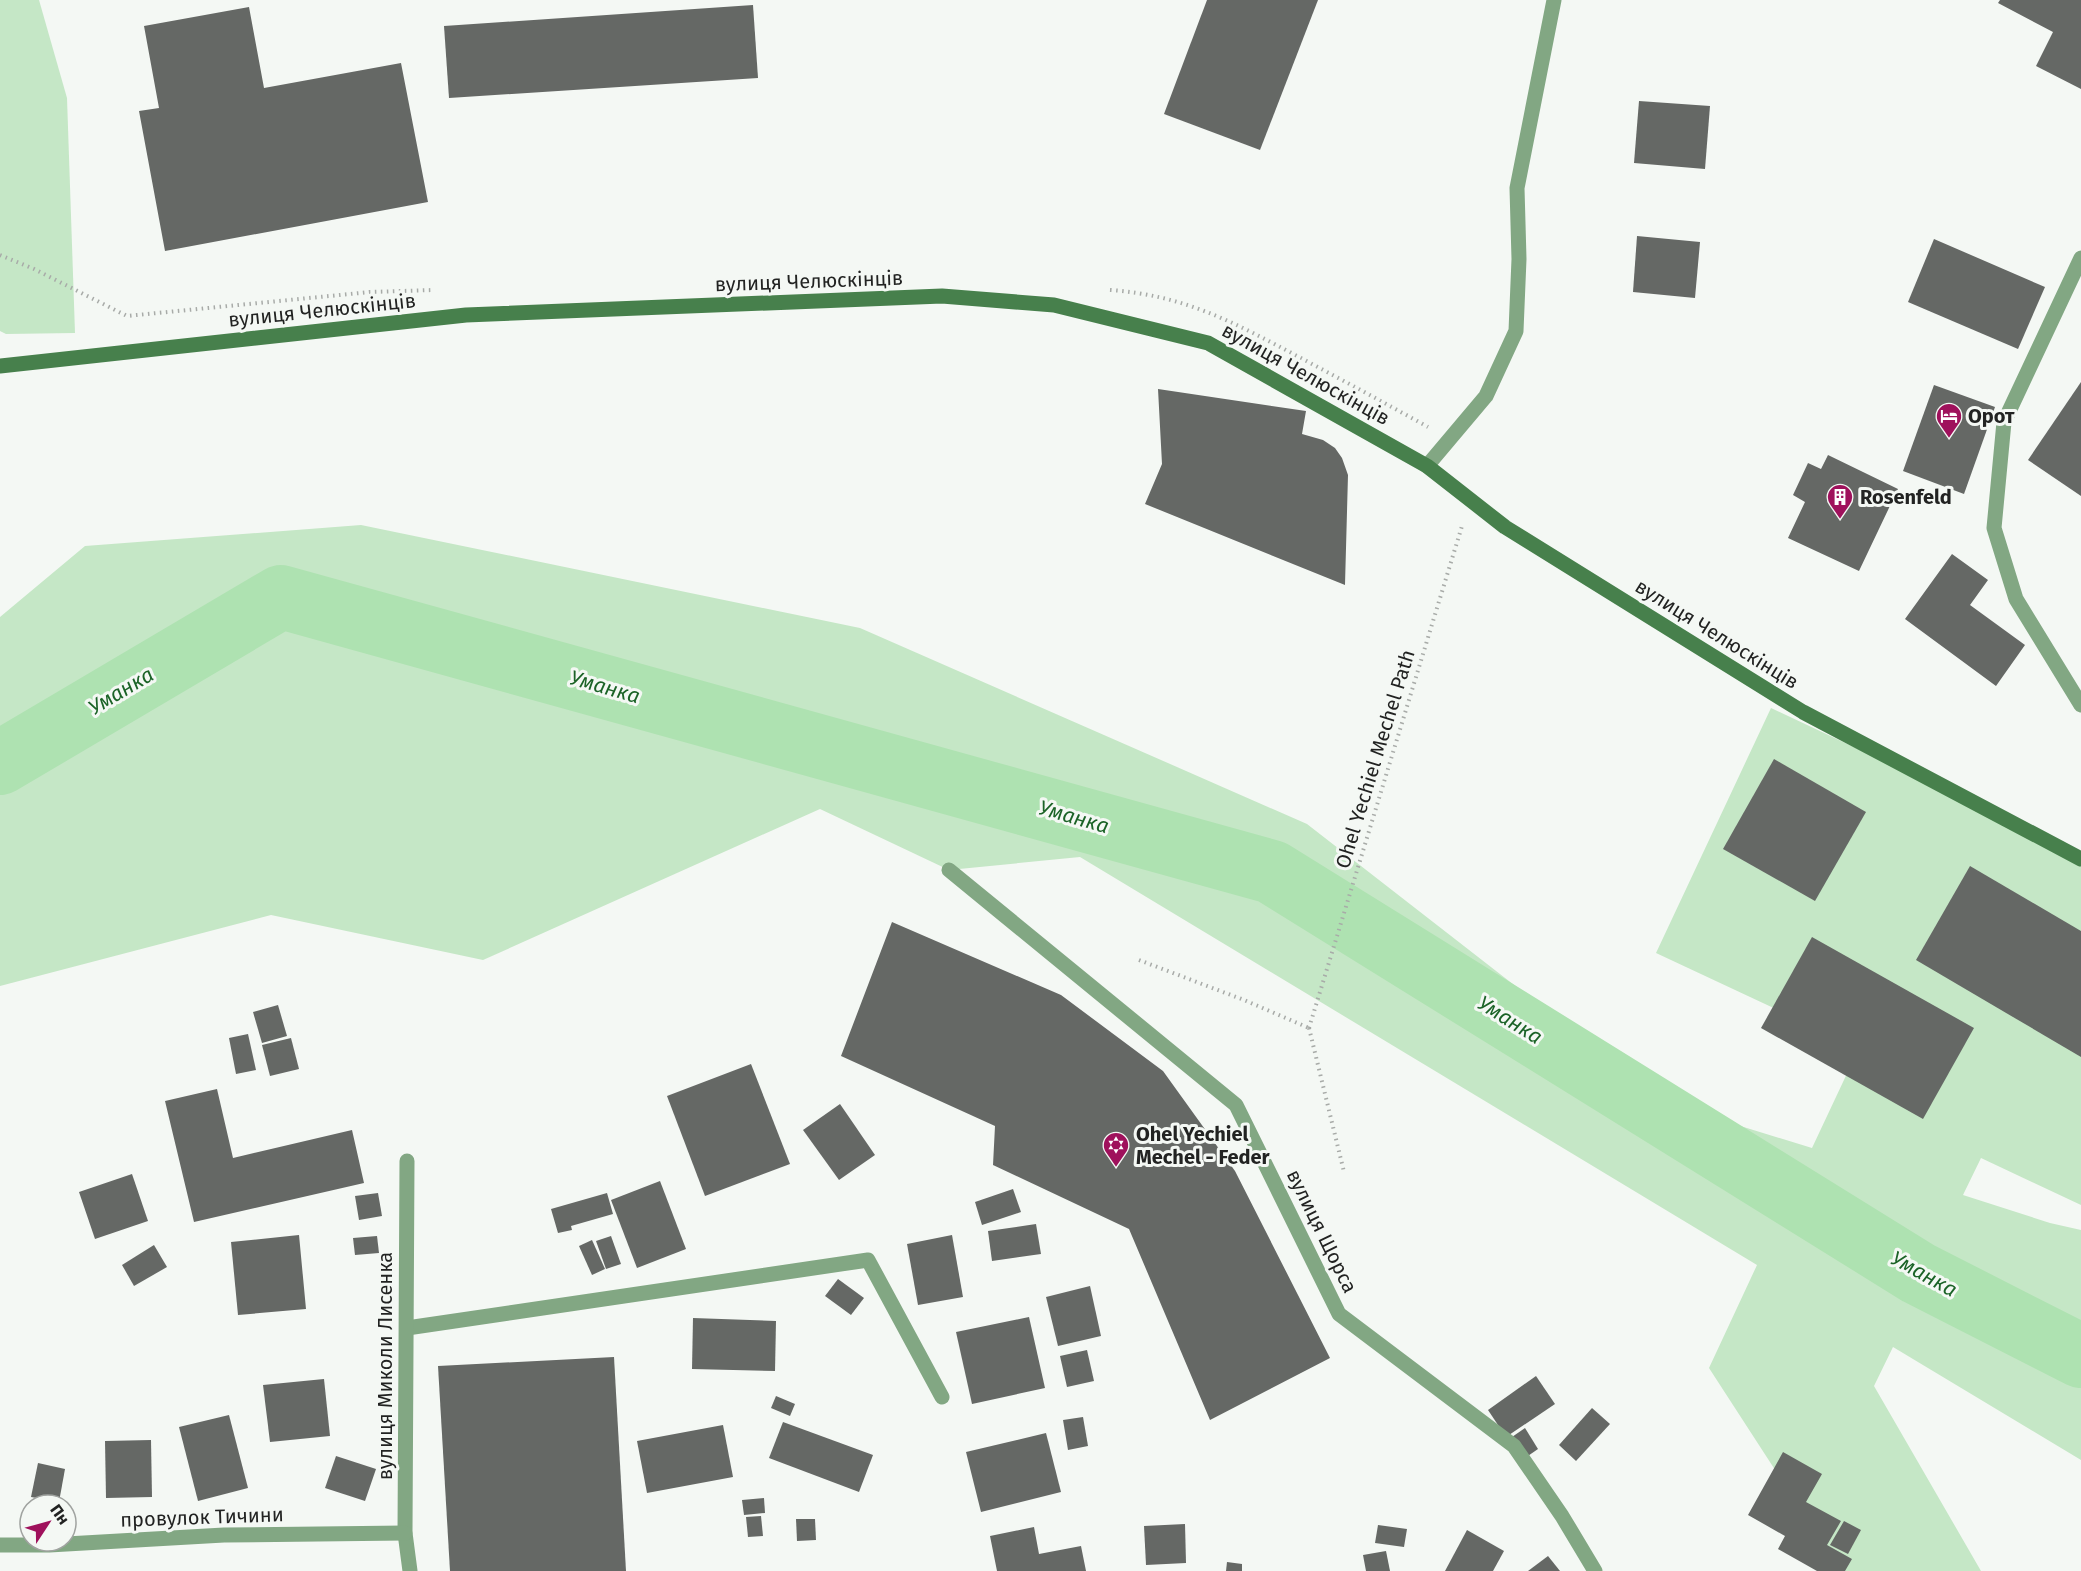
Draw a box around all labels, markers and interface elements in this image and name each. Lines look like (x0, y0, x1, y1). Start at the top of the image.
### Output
street label: вулиця Челюскінців (714, 266, 904, 296)
street label: вулиця Челюскінців (227, 288, 417, 332)
street label: вулиця Челюскінців (1218, 318, 1394, 430)
hotel icon: Орот (1934, 401, 1964, 439)
place label: Орот (1968, 404, 2015, 428)
building icon: Rosenfeld (1825, 482, 1855, 520)
place label: Rosenfeld (1860, 485, 1952, 509)
street label: вулиця Челюскінців (1631, 574, 1803, 694)
street label: Ohel Yechiel Mechel Path (1330, 647, 1420, 871)
water label: Уманка (84, 661, 158, 721)
water label: Уманка (567, 665, 643, 709)
water label: Уманка (1036, 795, 1112, 839)
water label: Уманка (1473, 990, 1547, 1050)
place label: Ohel Yechiel Mechel - Feder (1136, 1122, 1271, 1169)
synagogue icon: Ohel Yechiel Mechel - Feder (1101, 1130, 1131, 1168)
street label: вулиця Щорса (1282, 1165, 1362, 1297)
water label: Уманка (1886, 1245, 1962, 1303)
street label: вулиця Миколи Лисенка (373, 1252, 397, 1480)
north arrow (18, 1493, 78, 1553)
text: Пн (46, 1501, 73, 1528)
street label: провулок Тичини (120, 1502, 284, 1532)

